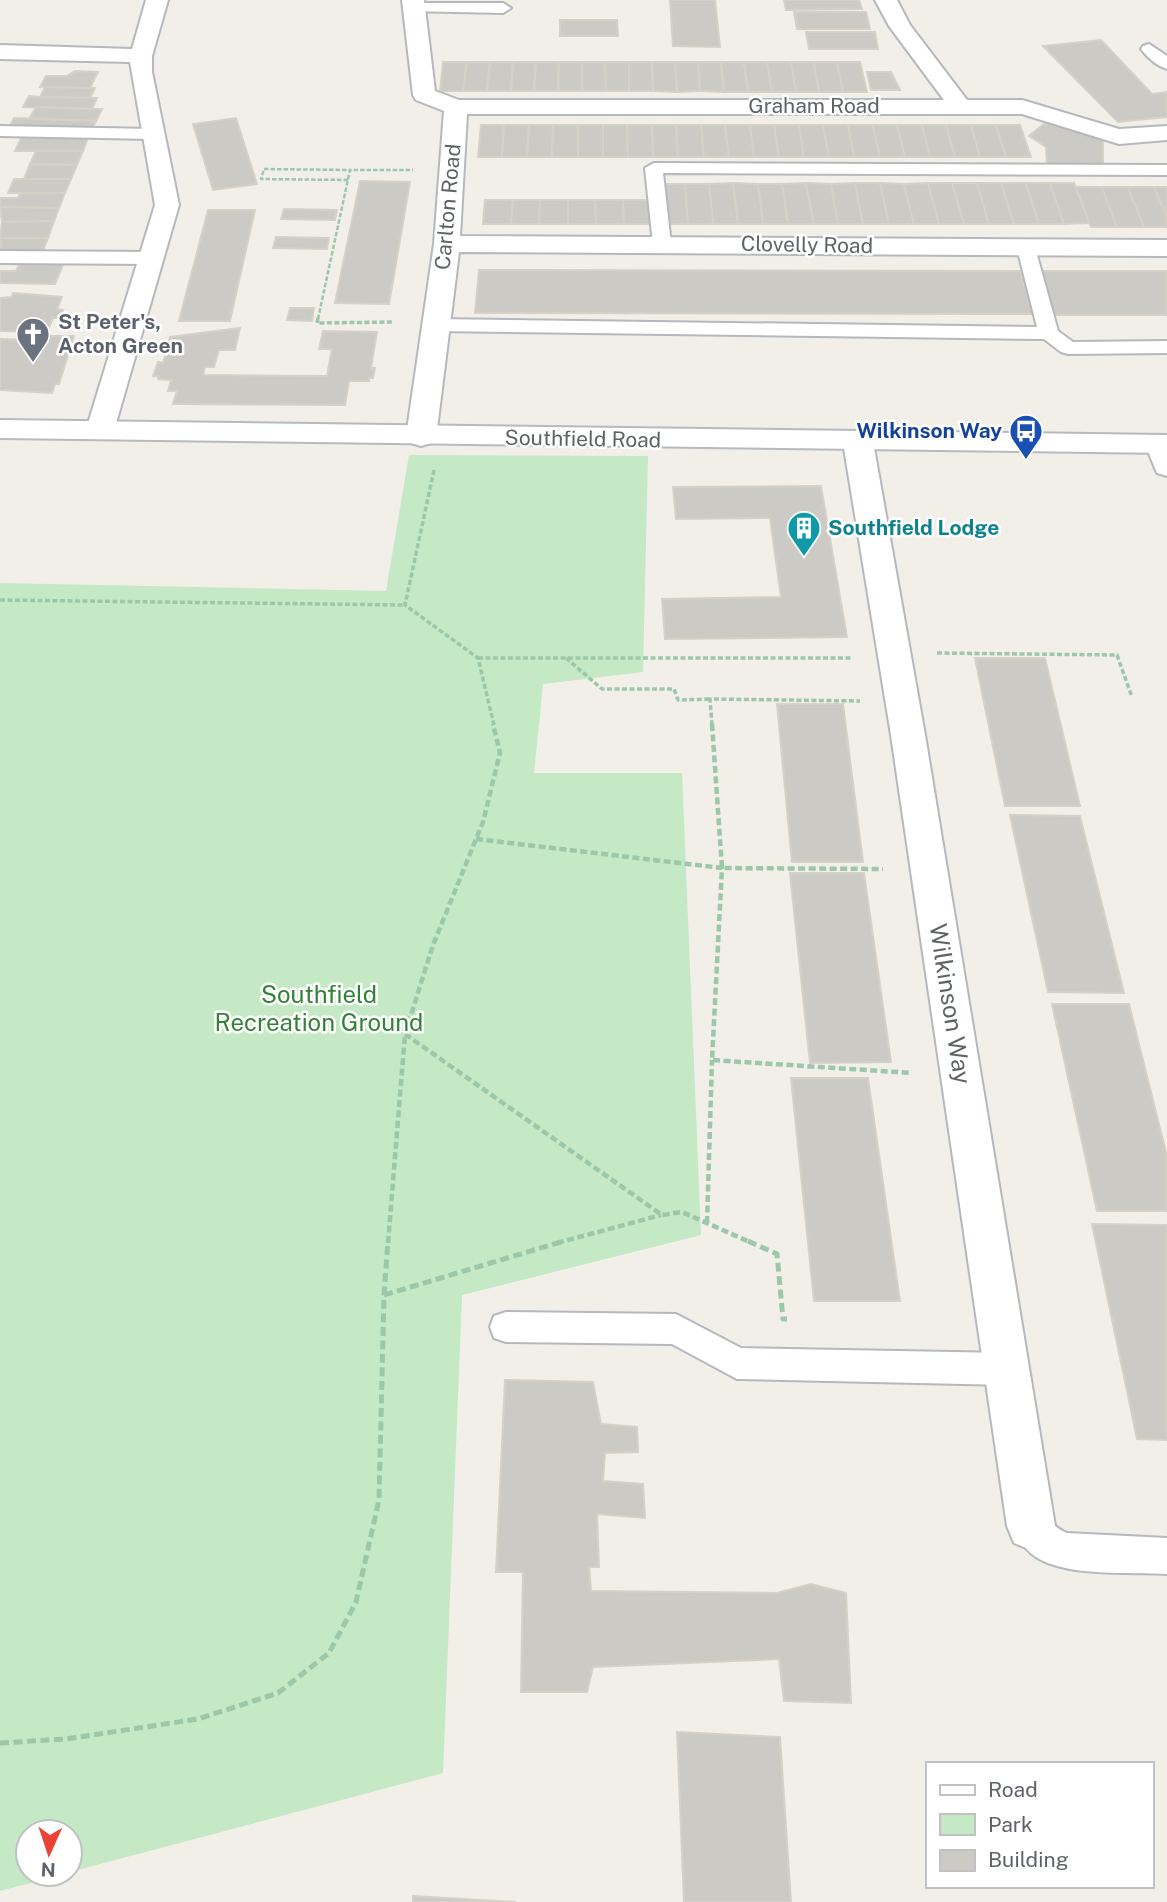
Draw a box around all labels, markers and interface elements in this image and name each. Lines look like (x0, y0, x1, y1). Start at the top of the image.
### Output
street label: Graham Road (748, 93, 880, 118)
street label: Carlton Road (430, 143, 465, 271)
street label: Clovelly Road (741, 231, 873, 258)
place label: St Peter's, Acton Green (58, 309, 183, 358)
church icon: St Peter's, Acton Green (14, 315, 52, 364)
bus stop icon: Wilkinson Way (1007, 412, 1045, 461)
place label: Wilkinson Way (856, 418, 1002, 443)
street label: Southfield Road (505, 425, 661, 452)
building icon: Southfield Lodge (785, 509, 823, 558)
place label: Southfield Lodge (828, 515, 999, 540)
street label: Wilkinson Way (925, 922, 977, 1086)
park label: Southfield Recreation Ground (215, 980, 423, 1036)
legend (926, 1762, 1153, 1888)
text: Road (988, 1777, 1038, 1802)
text: Park (988, 1812, 1033, 1837)
north arrow (14, 1818, 84, 1888)
text: Building (988, 1847, 1069, 1872)
text: N (40, 1859, 56, 1881)

